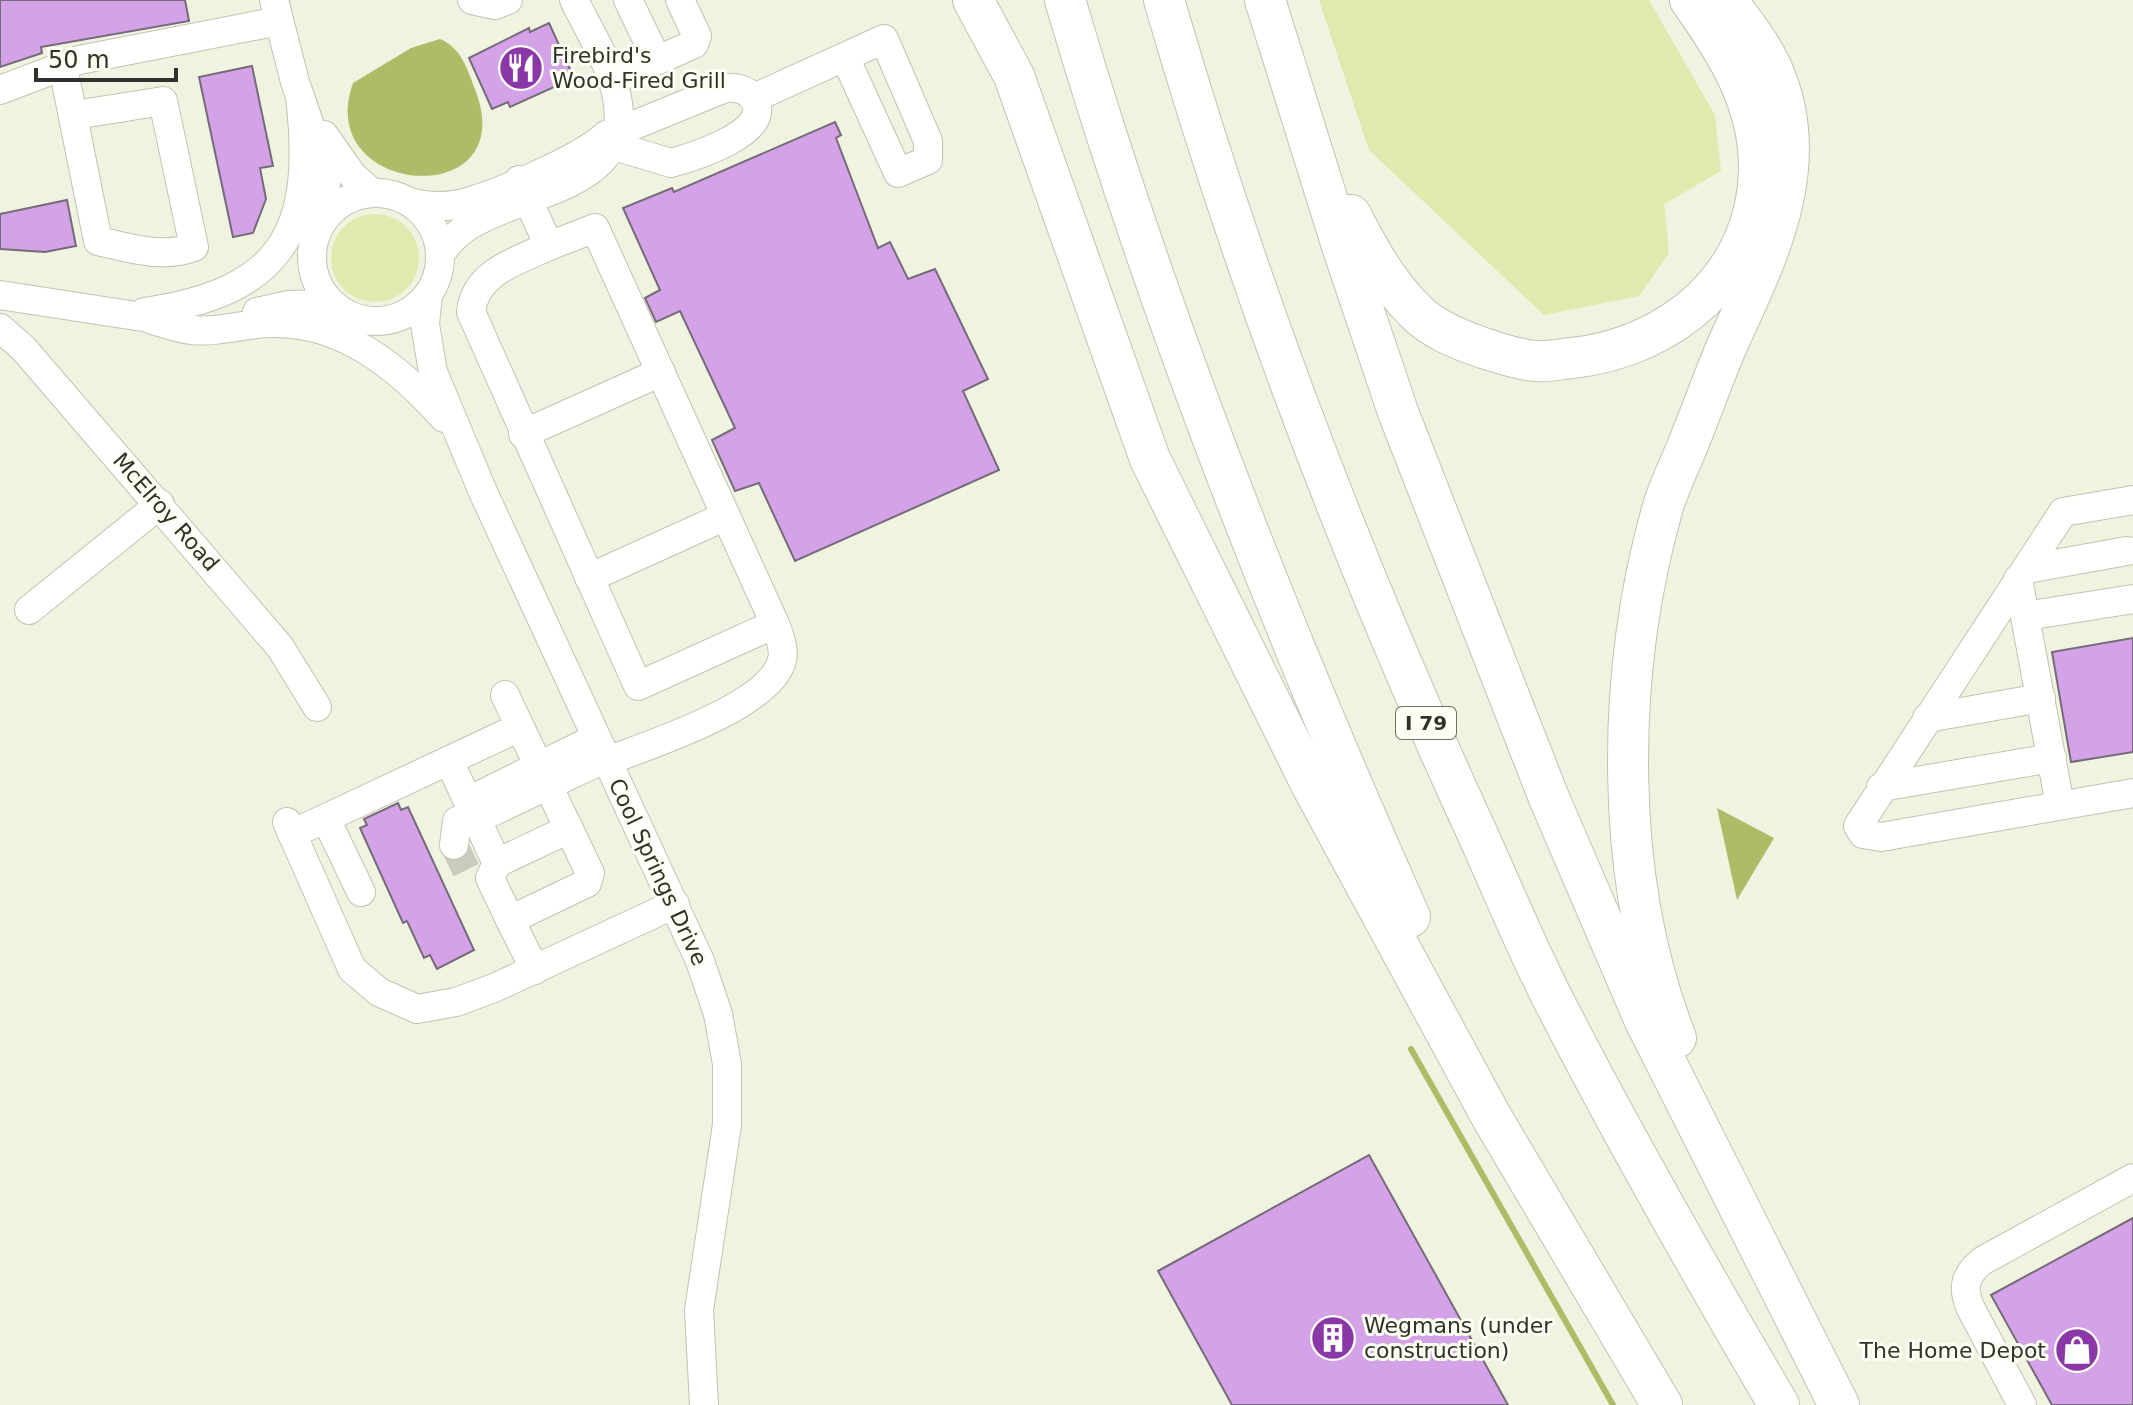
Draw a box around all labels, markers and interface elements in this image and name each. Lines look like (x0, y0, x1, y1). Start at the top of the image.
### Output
scale bar (36, 32, 176, 82)
place label: Firebird's Wood-Fired Grill (552, 43, 726, 93)
restaurant icon: Firebird's Wood-Fired Grill (497, 44, 545, 92)
text: 50 m (48, 46, 110, 74)
street label: McElroy Road (108, 448, 224, 576)
road number: I 79 (1396, 707, 1456, 739)
street label: Cool Springs Drive (604, 775, 712, 969)
place label: Wegmans (under construction) (1364, 1313, 1553, 1363)
building icon: Wegmans (under construction) (1309, 1314, 1357, 1362)
shop icon: The Home Depot (2053, 1326, 2101, 1374)
place label: The Home Depot (1859, 1338, 2046, 1363)

